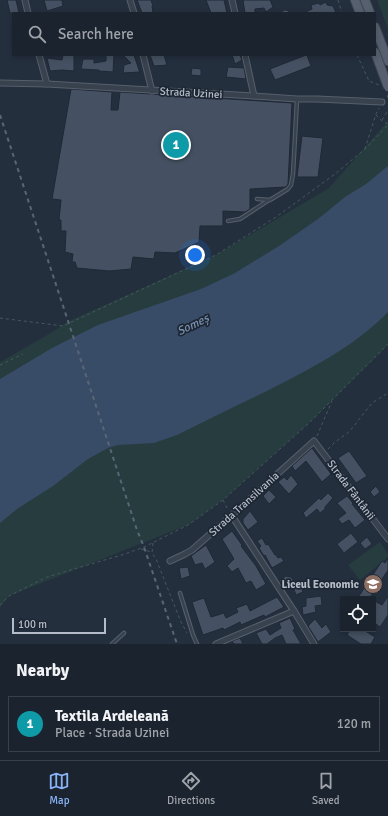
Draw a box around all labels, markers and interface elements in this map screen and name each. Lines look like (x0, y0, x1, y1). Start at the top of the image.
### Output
search box (12, 12, 376, 56)
icon: search (26, 23, 48, 45)
text: Search here (58, 25, 134, 43)
street label: Strada Uzinei (159, 85, 223, 101)
pin: 1 (163, 130, 189, 160)
your location (185, 245, 205, 265)
water label: Someș (175, 310, 213, 339)
street label: Strada Fântânii (324, 457, 378, 523)
street label: Strada Transilvania (206, 469, 282, 539)
school or university icon: Liceul Economic (362, 573, 384, 595)
place label: Liceul Economic (281, 578, 359, 591)
map controls (340, 596, 376, 632)
button: locate (340, 596, 376, 632)
scale bar (12, 616, 106, 635)
text: 100 m (18, 618, 47, 631)
text: Nearby (16, 660, 69, 681)
text: Textila Ardeleană (55, 707, 169, 725)
text: 1 (26, 716, 34, 732)
text: 120 m (337, 716, 371, 732)
text: Place · Strada Uzinei (55, 725, 169, 741)
tab: Map (48, 770, 70, 807)
tab: Directions (167, 770, 215, 807)
tab: Saved (312, 770, 340, 807)

